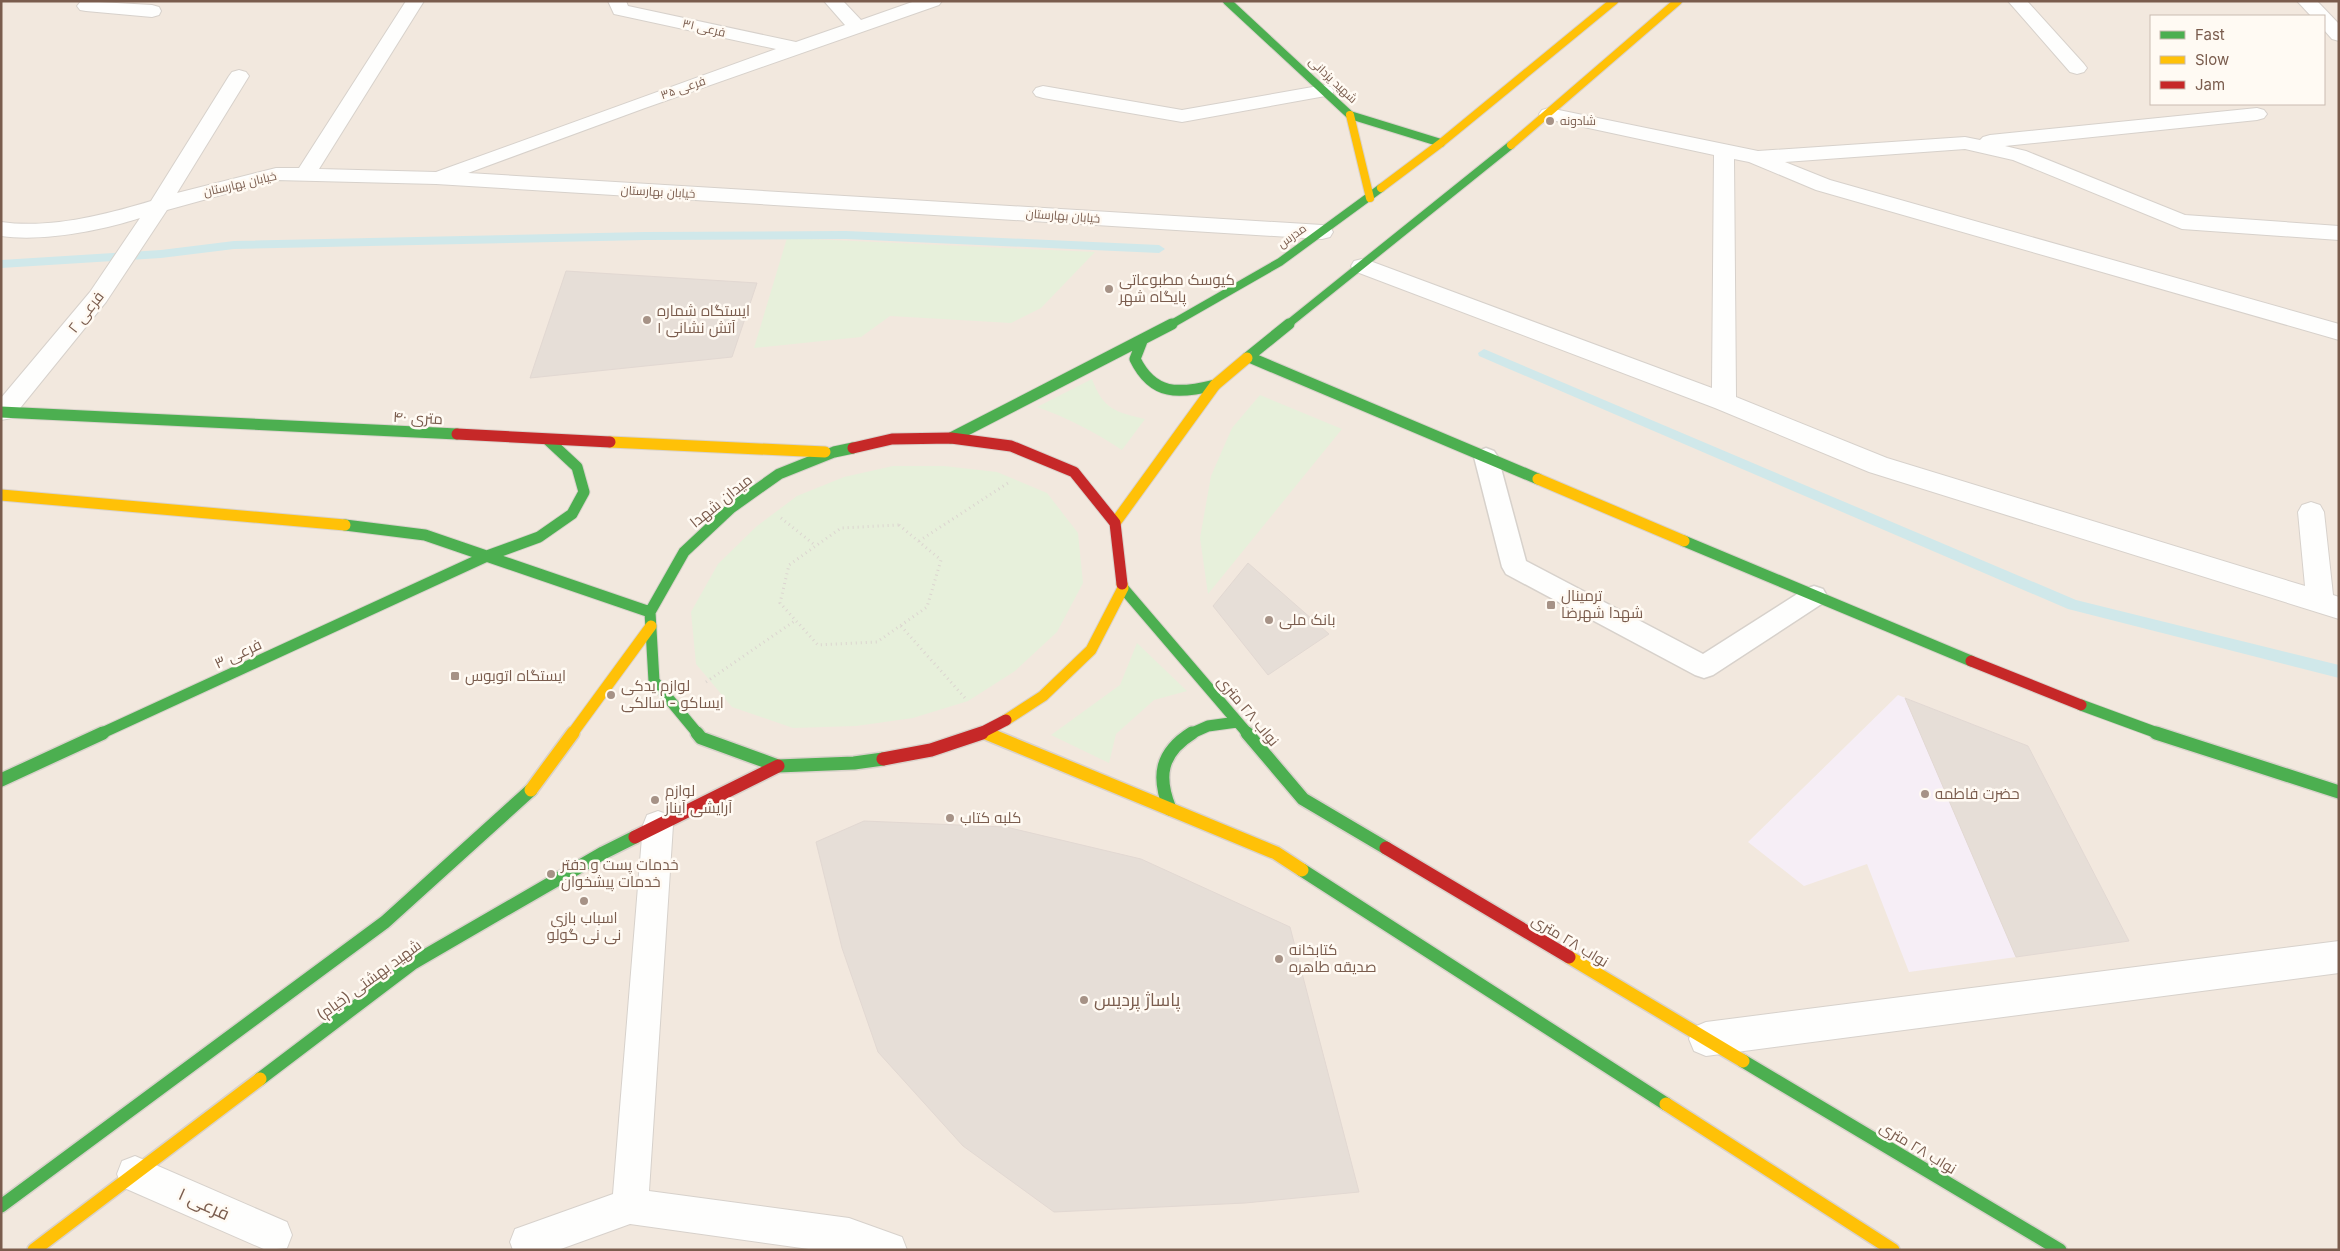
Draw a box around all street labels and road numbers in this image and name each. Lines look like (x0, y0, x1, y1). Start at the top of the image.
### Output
street label: فرعی ۳۱ (681, 15, 727, 40)
street label: شهید یزدانی (1306, 53, 1361, 106)
street label: فرعی ۳۵ (658, 73, 707, 102)
street label: خیابان بهارستان (202, 168, 278, 199)
street label: خیابان بهارستان (620, 182, 696, 201)
street label: خیابان بهارستان (1025, 205, 1101, 226)
street label: مدرس (1274, 220, 1309, 251)
street label: فرعی ۲ (63, 287, 109, 337)
street label: ۴۰ متری (393, 407, 443, 429)
street label: میدان شهدا (686, 470, 756, 532)
street label: فرعی ۳ (211, 634, 265, 674)
street label: نواب ۲۸ متری (1213, 672, 1283, 750)
street label: نواب ۲۸ متری (1528, 910, 1612, 972)
street label: شهید بهشتی (خیام) (312, 935, 426, 1025)
street label: نواب ۲۸ متری (1876, 1117, 1960, 1179)
street label: فرعی ۱ (175, 1183, 233, 1225)

